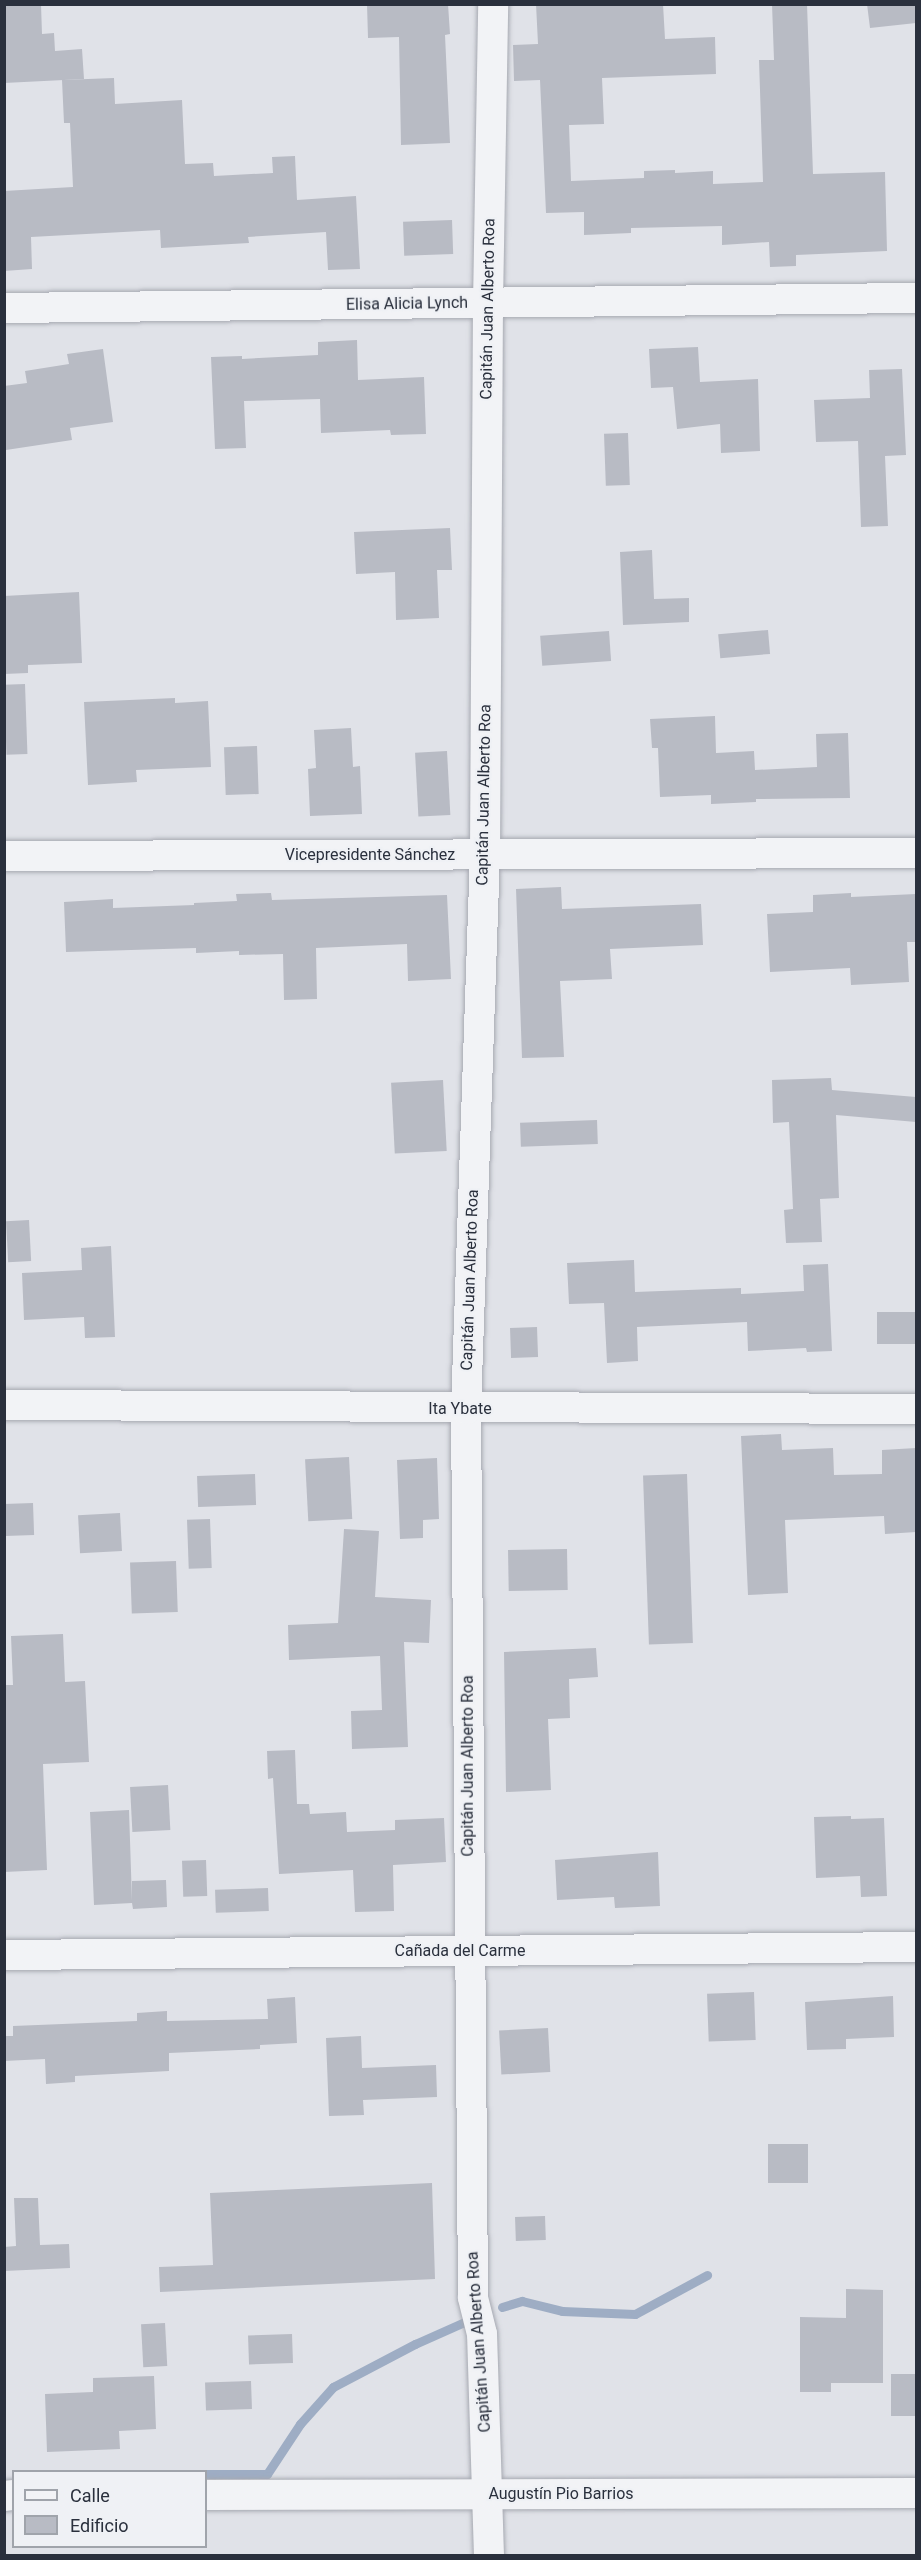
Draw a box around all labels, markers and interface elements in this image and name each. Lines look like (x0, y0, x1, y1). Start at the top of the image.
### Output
street label: Capitán Juan Alberto Roa (477, 218, 499, 400)
street label: Elisa Alicia Lynch (346, 293, 468, 315)
street label: Capitán Juan Alberto Roa (473, 704, 495, 886)
street label: Vicepresidente Sánchez (285, 845, 455, 865)
street label: Capitán Juan Alberto Roa (457, 1189, 483, 1371)
street label: Ita Ybate (428, 1399, 492, 1419)
street label: Capitán Juan Alberto Roa (458, 1675, 478, 1857)
street label: Cañada del Carme (395, 1941, 525, 1961)
street label: Capitán Juan Alberto Roa (463, 2251, 495, 2433)
legend (12, 2470, 207, 2548)
street label: Augustín Pio Barrios (488, 2484, 634, 2504)
text: Calle (70, 2485, 110, 2506)
text: Edificio (70, 2515, 129, 2536)

